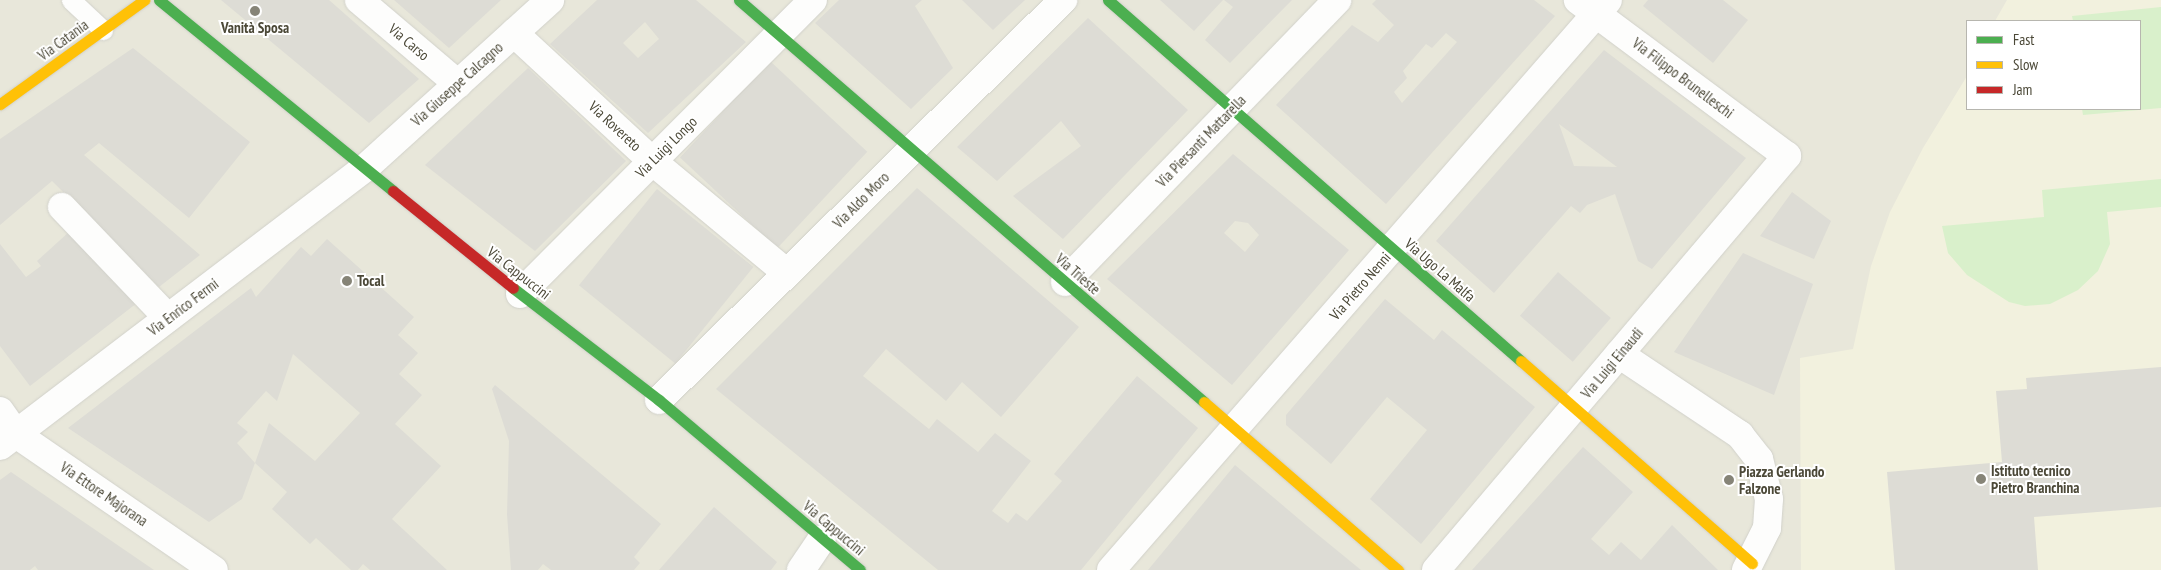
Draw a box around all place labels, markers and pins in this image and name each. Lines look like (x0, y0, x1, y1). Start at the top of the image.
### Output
marker: Vanità Sposa (249, 5, 261, 17)
place label: Vanità Sposa (221, 19, 289, 37)
place label: Tocal (357, 272, 384, 290)
marker: Tocal (341, 275, 353, 287)
place label: Istituto tecnico Pietro Branchina (1991, 461, 2079, 496)
place label: Piazza Gerlando Falzone (1739, 462, 1825, 497)
marker: Istituto tecnico Pietro Branchina (1975, 473, 1987, 485)
marker: Piazza Gerlando Falzone (1723, 474, 1735, 486)

